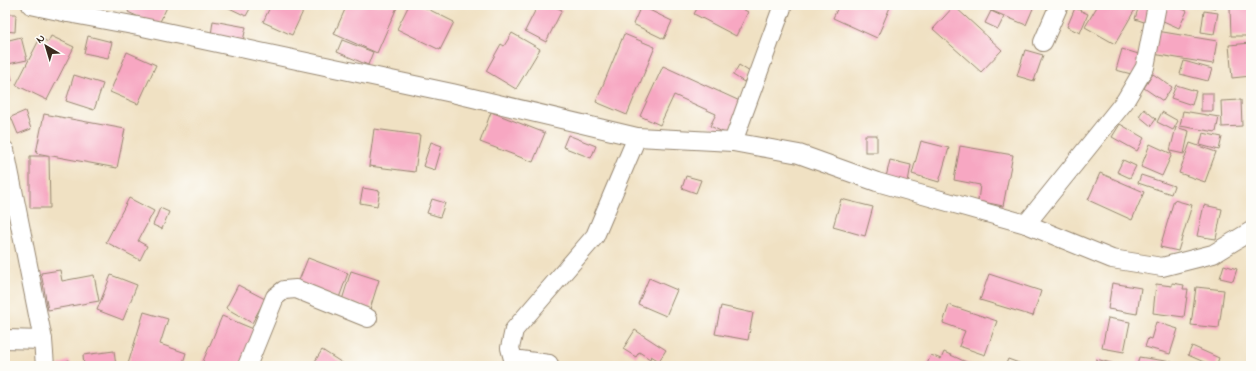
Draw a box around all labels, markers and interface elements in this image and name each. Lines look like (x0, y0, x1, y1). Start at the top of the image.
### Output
north arrow (26, 26, 66, 66)
text: N (33, 30, 48, 48)

